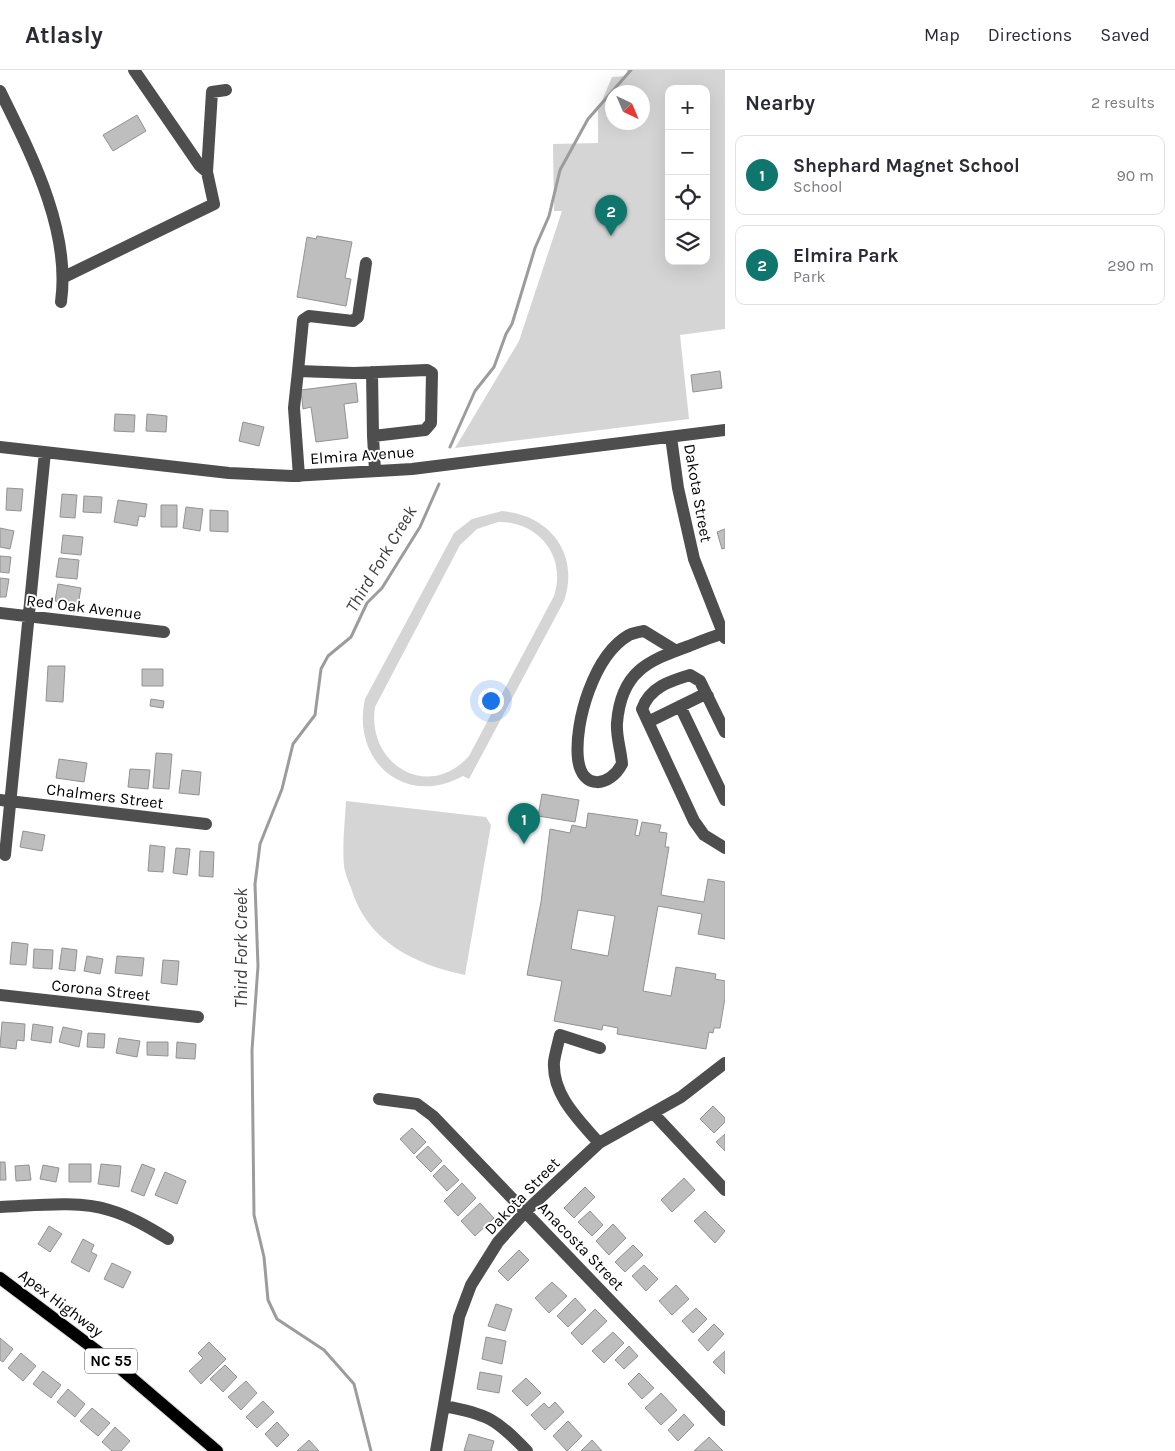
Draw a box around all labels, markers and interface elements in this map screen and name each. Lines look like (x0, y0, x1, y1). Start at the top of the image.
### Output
text: Atlasly (25, 21, 103, 49)
text: Map (924, 24, 960, 46)
text: Directions (988, 24, 1072, 46)
text: Saved (1100, 24, 1150, 46)
north arrow (605, 85, 650, 130)
map controls (665, 85, 710, 265)
button: + (665, 85, 710, 130)
text: Nearby (745, 91, 815, 115)
text: 2 results (1091, 93, 1155, 112)
button: − (665, 130, 710, 175)
text: Shephard Magnet School (793, 155, 1020, 177)
text: 1 (759, 166, 765, 185)
text: 90 m (1116, 166, 1154, 185)
button: locate (665, 175, 710, 220)
text: School (793, 177, 843, 196)
pin: 2 (595, 195, 627, 236)
button: layers (665, 220, 710, 265)
text: Elmira Park (793, 245, 898, 267)
text: 2 (757, 256, 767, 275)
text: 290 m (1107, 256, 1154, 275)
text: Park (793, 267, 825, 286)
street label: Elmira Avenue (309, 442, 415, 468)
street label: Dakota Street (680, 442, 716, 544)
water label: Third Fork Creek (341, 501, 422, 616)
street label: Red Oak Avenue (25, 591, 143, 623)
your location (478, 688, 504, 714)
street label: Chalmers Street (45, 779, 165, 813)
pin: 1 (508, 803, 540, 844)
water label: Third Fork Creek (230, 887, 252, 1008)
street label: Corona Street (51, 975, 151, 1005)
street label: Dakota Street (481, 1154, 563, 1238)
street label: Anacosta Street (534, 1198, 628, 1294)
street label: Apex Highway (15, 1265, 107, 1341)
road number: NC 55 (85, 1348, 137, 1374)

